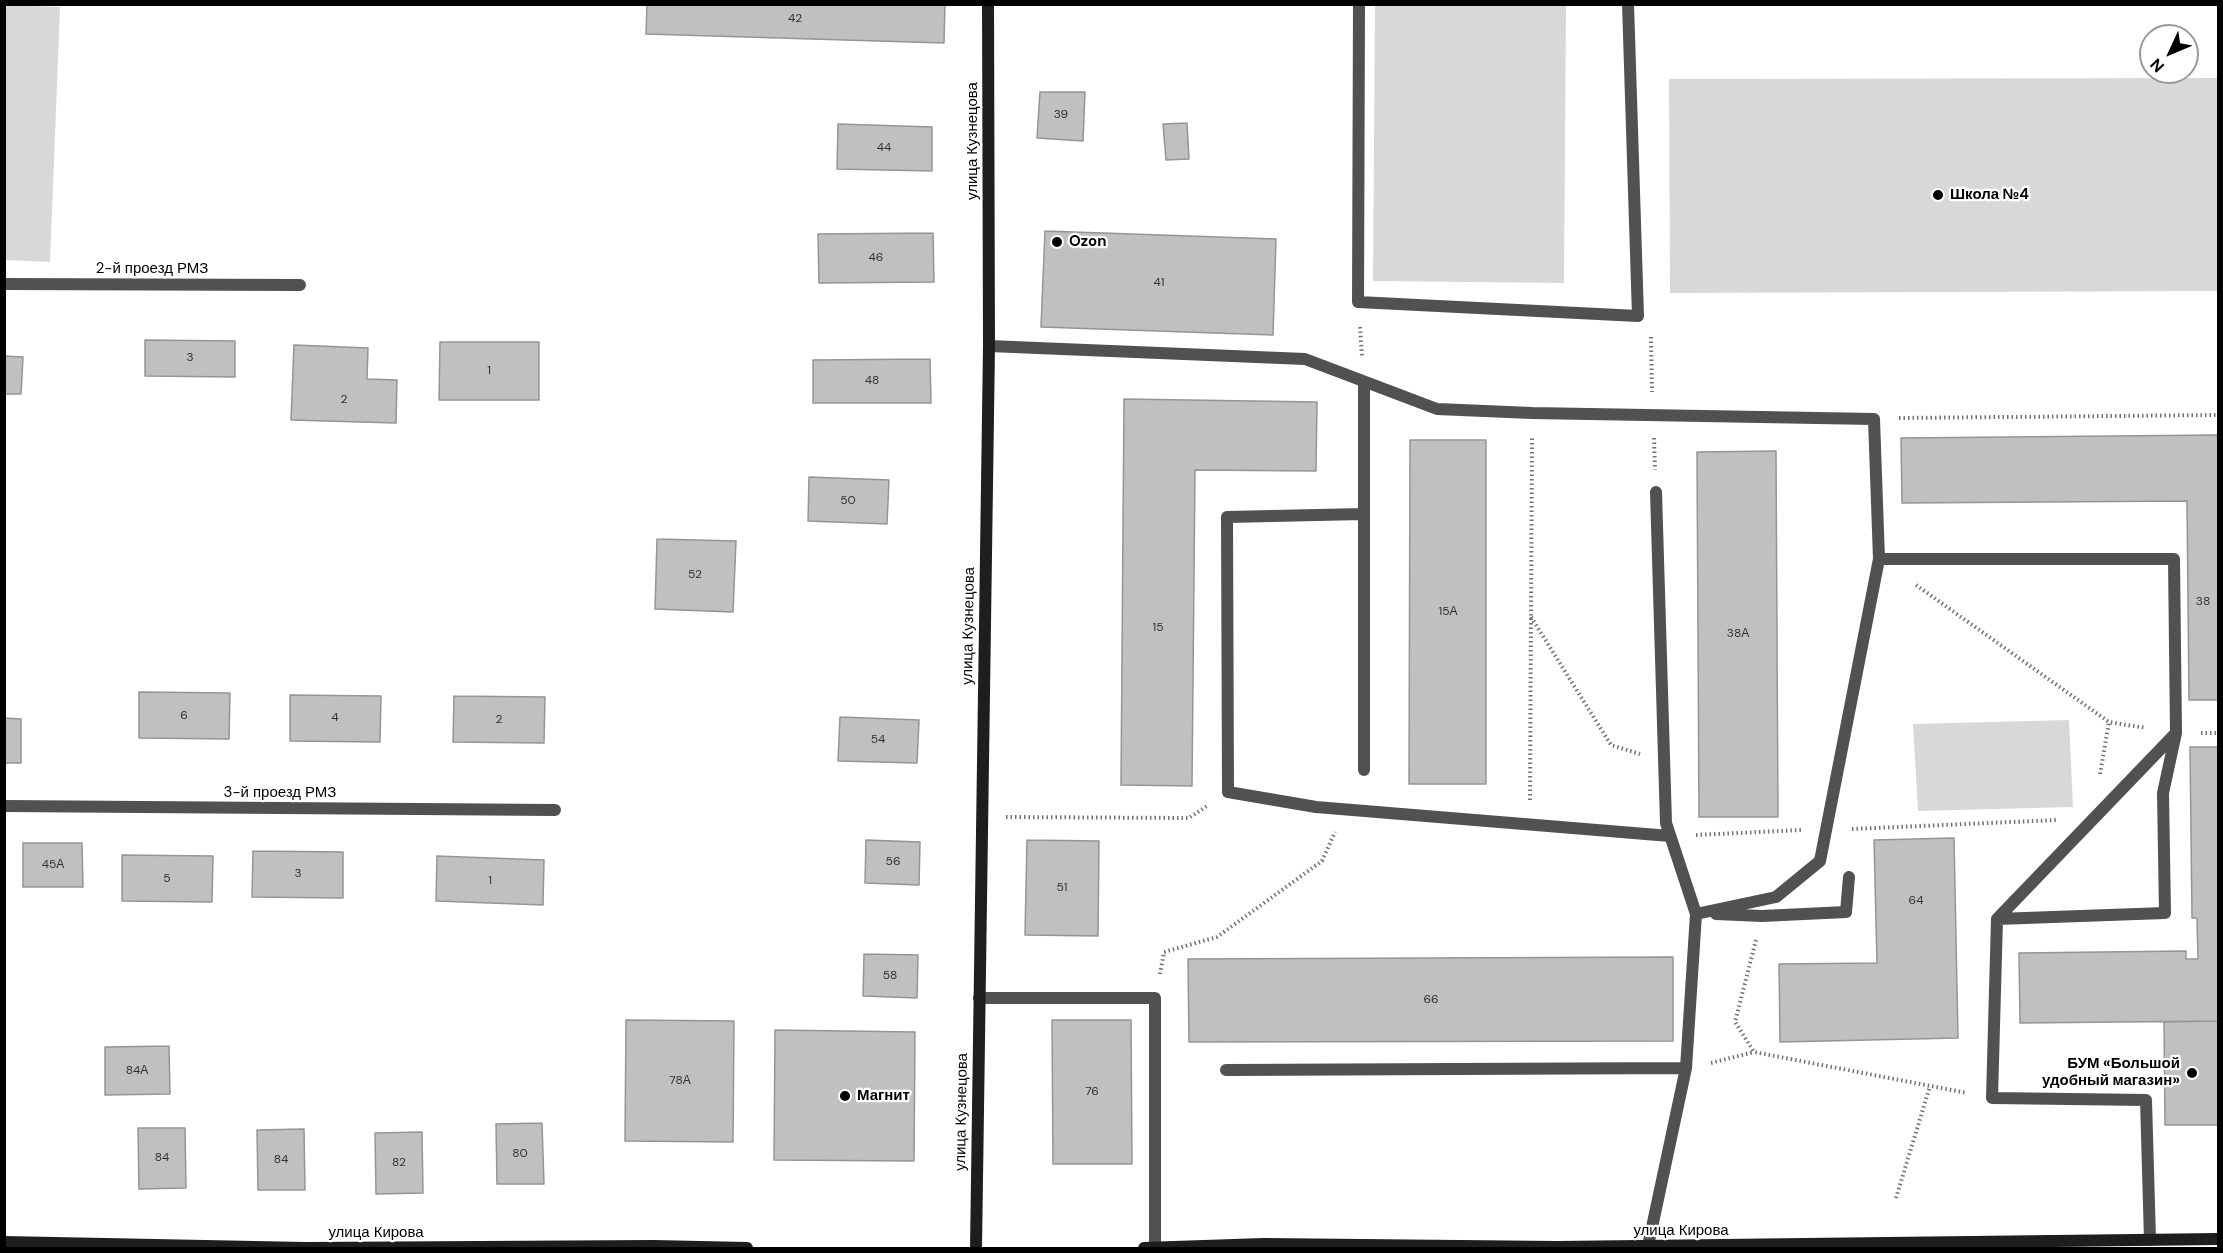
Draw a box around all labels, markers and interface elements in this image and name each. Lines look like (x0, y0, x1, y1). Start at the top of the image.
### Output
house number: 42 (788, 12, 802, 26)
north arrow (2139, 24, 2199, 84)
text: N (2146, 54, 2169, 77)
street label: улица Кузнецова (964, 82, 982, 200)
house number: 39 (1054, 108, 1068, 122)
house number: 44 (877, 141, 891, 155)
place label: Школа №4 (1950, 186, 2029, 204)
marker: Школа №4 (1931, 188, 1945, 202)
place label: Ozon (1069, 233, 1107, 251)
marker: Ozon (1050, 235, 1064, 249)
house number: 46 (869, 251, 883, 265)
street label: 2-й проезд РМЗ (96, 260, 208, 278)
house number: 41 (1153, 276, 1165, 290)
house number: 3 (186, 351, 194, 365)
house number: 1 (487, 364, 491, 378)
house number: 48 (865, 374, 879, 388)
house number: 2 (341, 393, 347, 407)
house number: 50 (840, 494, 856, 508)
street label: улица Кузнецова (959, 567, 979, 685)
house number: 52 (688, 568, 702, 582)
house number: 38 (2196, 595, 2210, 609)
house number: 15А (1438, 605, 1458, 619)
house number: 15 (1152, 621, 1164, 635)
house number: 38А (1727, 627, 1749, 641)
house number: 6 (180, 709, 188, 723)
house number: 4 (331, 711, 339, 725)
house number: 2 (496, 713, 502, 727)
house number: 54 (871, 733, 885, 747)
street label: 3-й проезд РМЗ (224, 784, 336, 802)
house number: 56 (886, 855, 900, 869)
house number: 45А (42, 858, 64, 872)
house number: 3 (294, 867, 302, 881)
house number: 5 (163, 872, 171, 886)
house number: 1 (488, 874, 492, 888)
house number: 51 (1056, 881, 1068, 895)
house number: 64 (1909, 894, 1923, 908)
house number: 58 (883, 969, 897, 983)
house number: 66 (1423, 993, 1439, 1007)
street label: улица Кузнецова (952, 1053, 972, 1171)
place label: БУМ «Большой удобный магазин» (2042, 1055, 2180, 1090)
house number: 84А (126, 1064, 148, 1078)
marker: БУМ «Большой удобный магазин» (2185, 1066, 2199, 1080)
house number: 78А (669, 1074, 691, 1088)
house number: 76 (1085, 1085, 1099, 1099)
place label: Магнит (857, 1087, 910, 1105)
marker: Магнит (838, 1089, 852, 1103)
house number: 80 (512, 1147, 528, 1161)
house number: 84 (155, 1151, 169, 1165)
house number: 84 (274, 1153, 288, 1167)
house number: 82 (392, 1156, 406, 1170)
street label: улица Кирова (1633, 1222, 1729, 1240)
street label: улица Кирова (328, 1224, 424, 1242)

